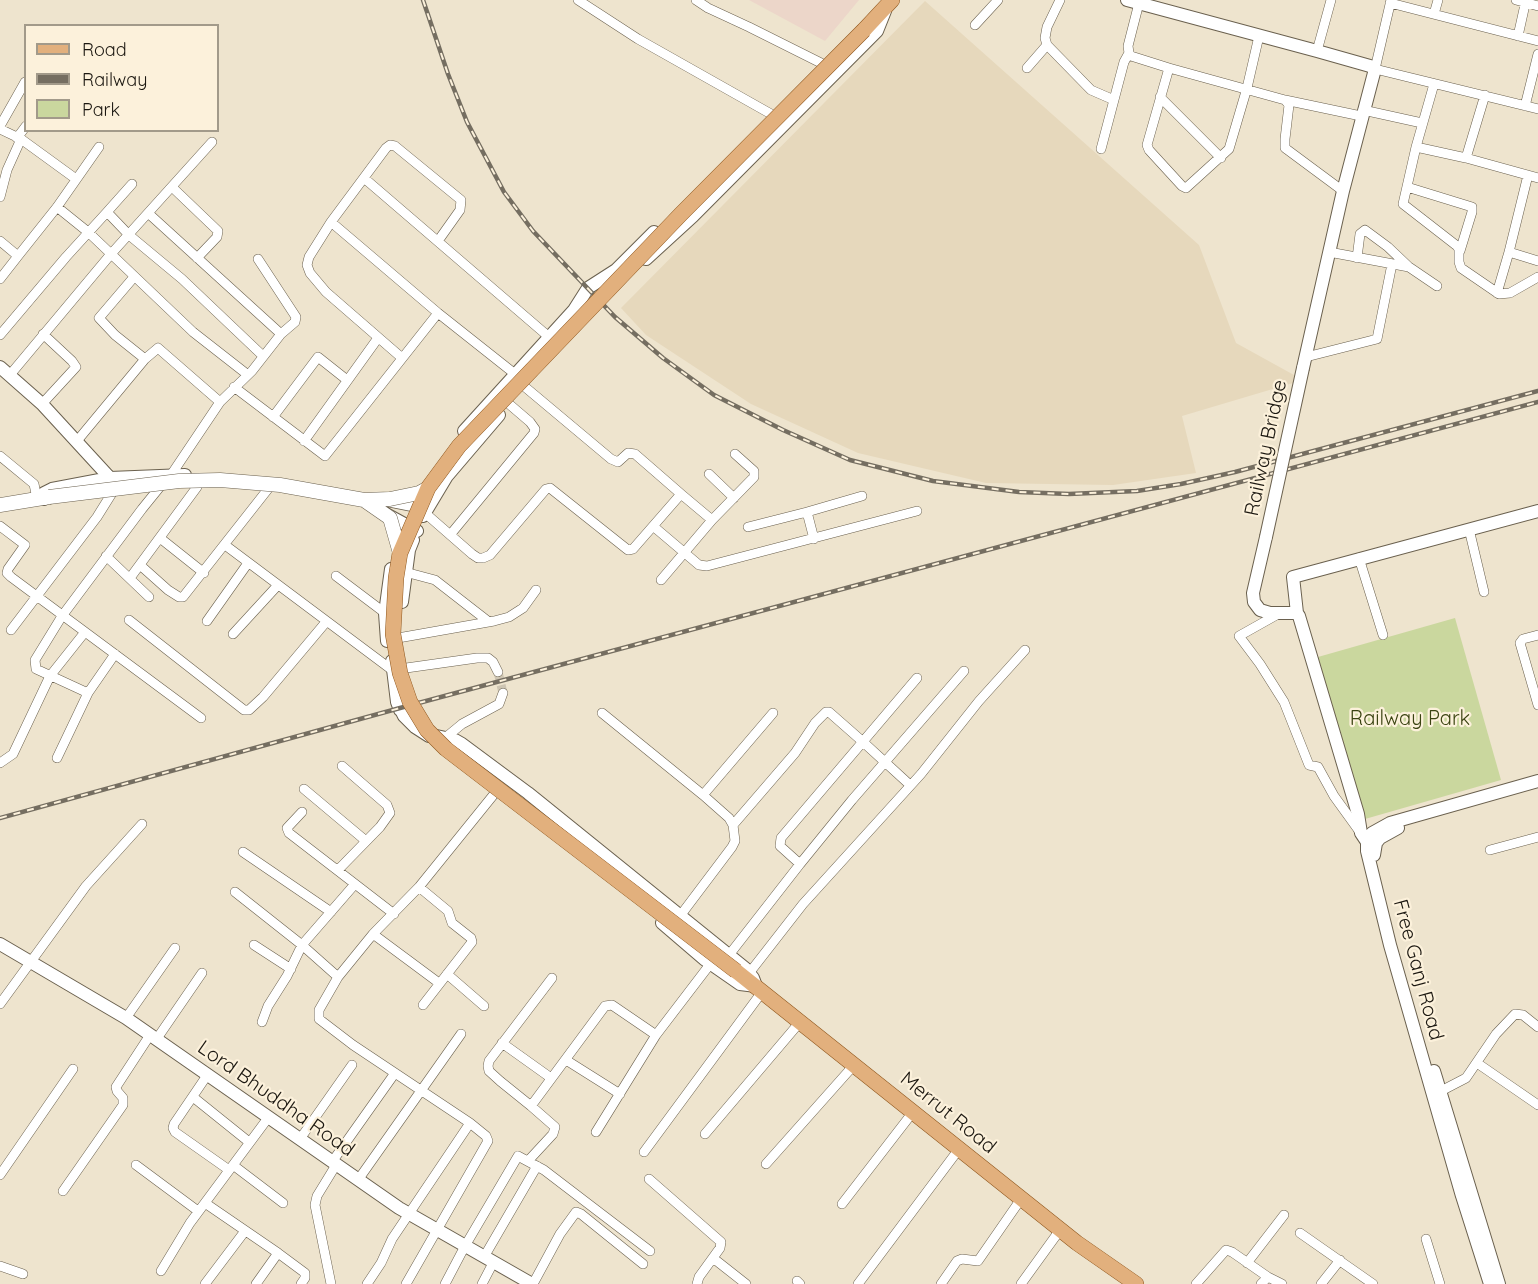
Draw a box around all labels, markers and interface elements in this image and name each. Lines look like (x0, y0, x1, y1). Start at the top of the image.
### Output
legend (24, 24, 219, 132)
text: Road (82, 38, 127, 61)
text: Railway (82, 68, 148, 91)
text: Park (82, 98, 120, 121)
street label: Railway Bridge (1240, 378, 1292, 518)
park label: Railway Park (1350, 707, 1470, 731)
street label: Free Ganj Road (1388, 897, 1448, 1043)
street label: Lord Bhuddha Road (193, 1036, 359, 1162)
street label: Merrut Road (895, 1067, 1001, 1159)

